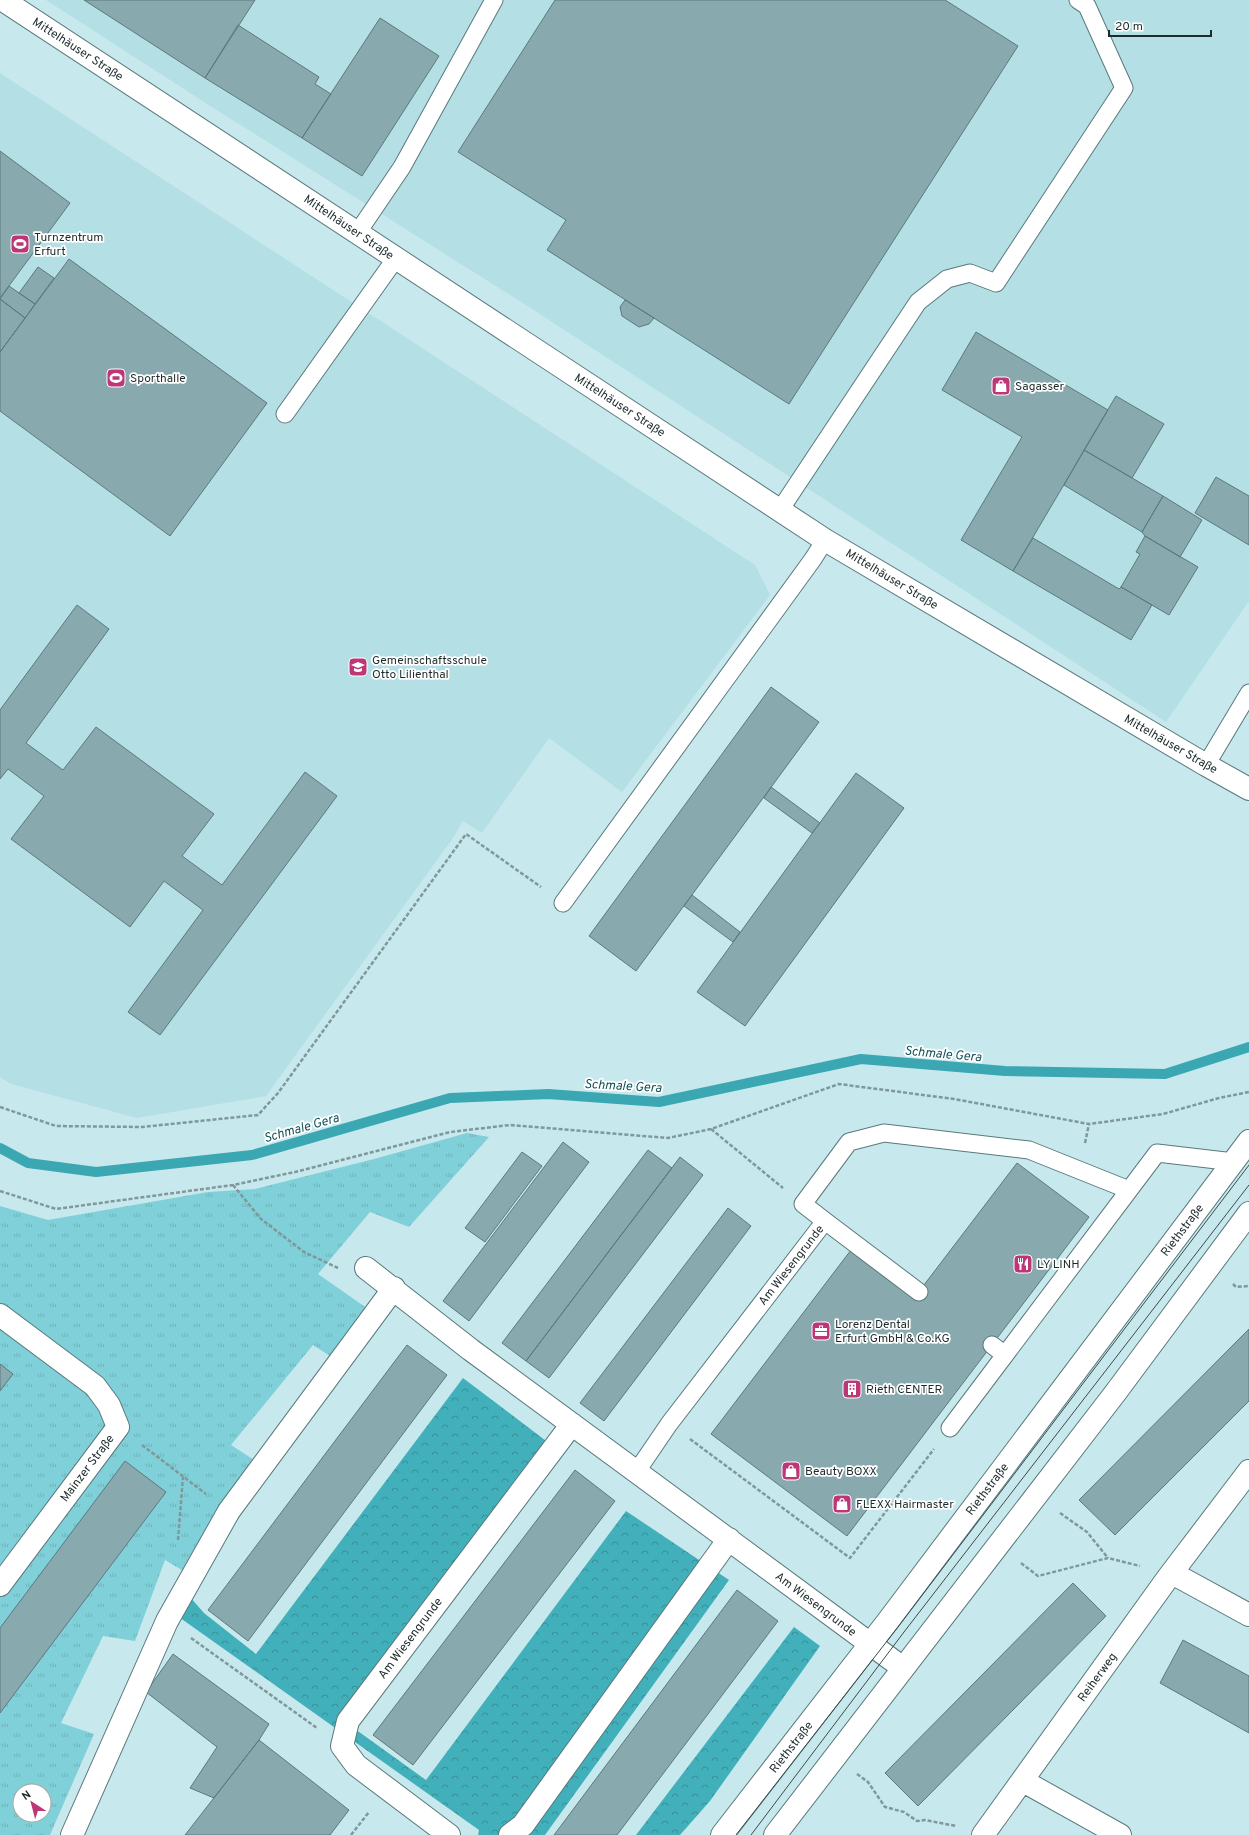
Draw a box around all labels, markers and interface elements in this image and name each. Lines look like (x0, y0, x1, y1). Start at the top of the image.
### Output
scale bar (1109, 12, 1211, 38)
street label: Mittelhäuser Straße (29, 14, 126, 85)
text: 20 m (1115, 19, 1143, 35)
street label: Mittelhäuser Straße (300, 192, 397, 264)
place label: Turnzentrum Erfurt (34, 230, 103, 260)
sports icon: Turnzentrum Erfurt (9, 233, 31, 255)
sports icon: Sporthalle (105, 367, 127, 389)
street label: Mittelhäuser Straße (571, 370, 668, 441)
place label: Sporthalle (130, 371, 186, 387)
shop icon: Sagasser (990, 375, 1012, 397)
place label: Sagasser (1015, 379, 1065, 395)
street label: Mittelhäuser Straße (842, 546, 941, 614)
place label: Gemeinschaftsschule Otto Lilienthal (372, 653, 487, 683)
school or university icon: Gemeinschaftsschule Otto Lilienthal (347, 656, 369, 678)
street label: Mittelhäuser Straße (1121, 712, 1220, 778)
water label: Schmale Gera (904, 1044, 982, 1066)
water label: Schmale Gera (584, 1077, 662, 1097)
water label: Schmale Gera (262, 1110, 341, 1147)
street label: Riethstraße (1158, 1201, 1208, 1260)
street label: Am Wiesengrunde (755, 1222, 828, 1309)
restaurant icon: LY LINH (1012, 1253, 1034, 1275)
place label: LY LINH (1037, 1257, 1080, 1273)
place label: Lorenz Dental Erfurt GmbH & Co.KG (835, 1317, 950, 1347)
office icon: Lorenz Dental Erfurt GmbH & Co.KG (810, 1320, 832, 1342)
building icon: Rieth CENTER (841, 1378, 863, 1400)
place label: Rieth CENTER (866, 1382, 943, 1398)
street label: Mainzer Straße (57, 1432, 118, 1506)
shop icon: Beauty BOXX (780, 1460, 802, 1482)
street label: Riethstraße (963, 1460, 1013, 1519)
place label: Beauty BOXX (805, 1464, 877, 1480)
shop icon: FLEXX Hairmaster (831, 1493, 853, 1515)
place label: FLEXX Hairmaster (856, 1497, 954, 1513)
street label: Am Wiesengrunde (772, 1569, 859, 1641)
street label: Am Wiesengrunde (375, 1595, 447, 1682)
street label: Reiherweg (1075, 1650, 1121, 1705)
street label: Riethstraße (766, 1718, 817, 1777)
north arrow (12, 1783, 52, 1823)
text: N (19, 1788, 34, 1804)

